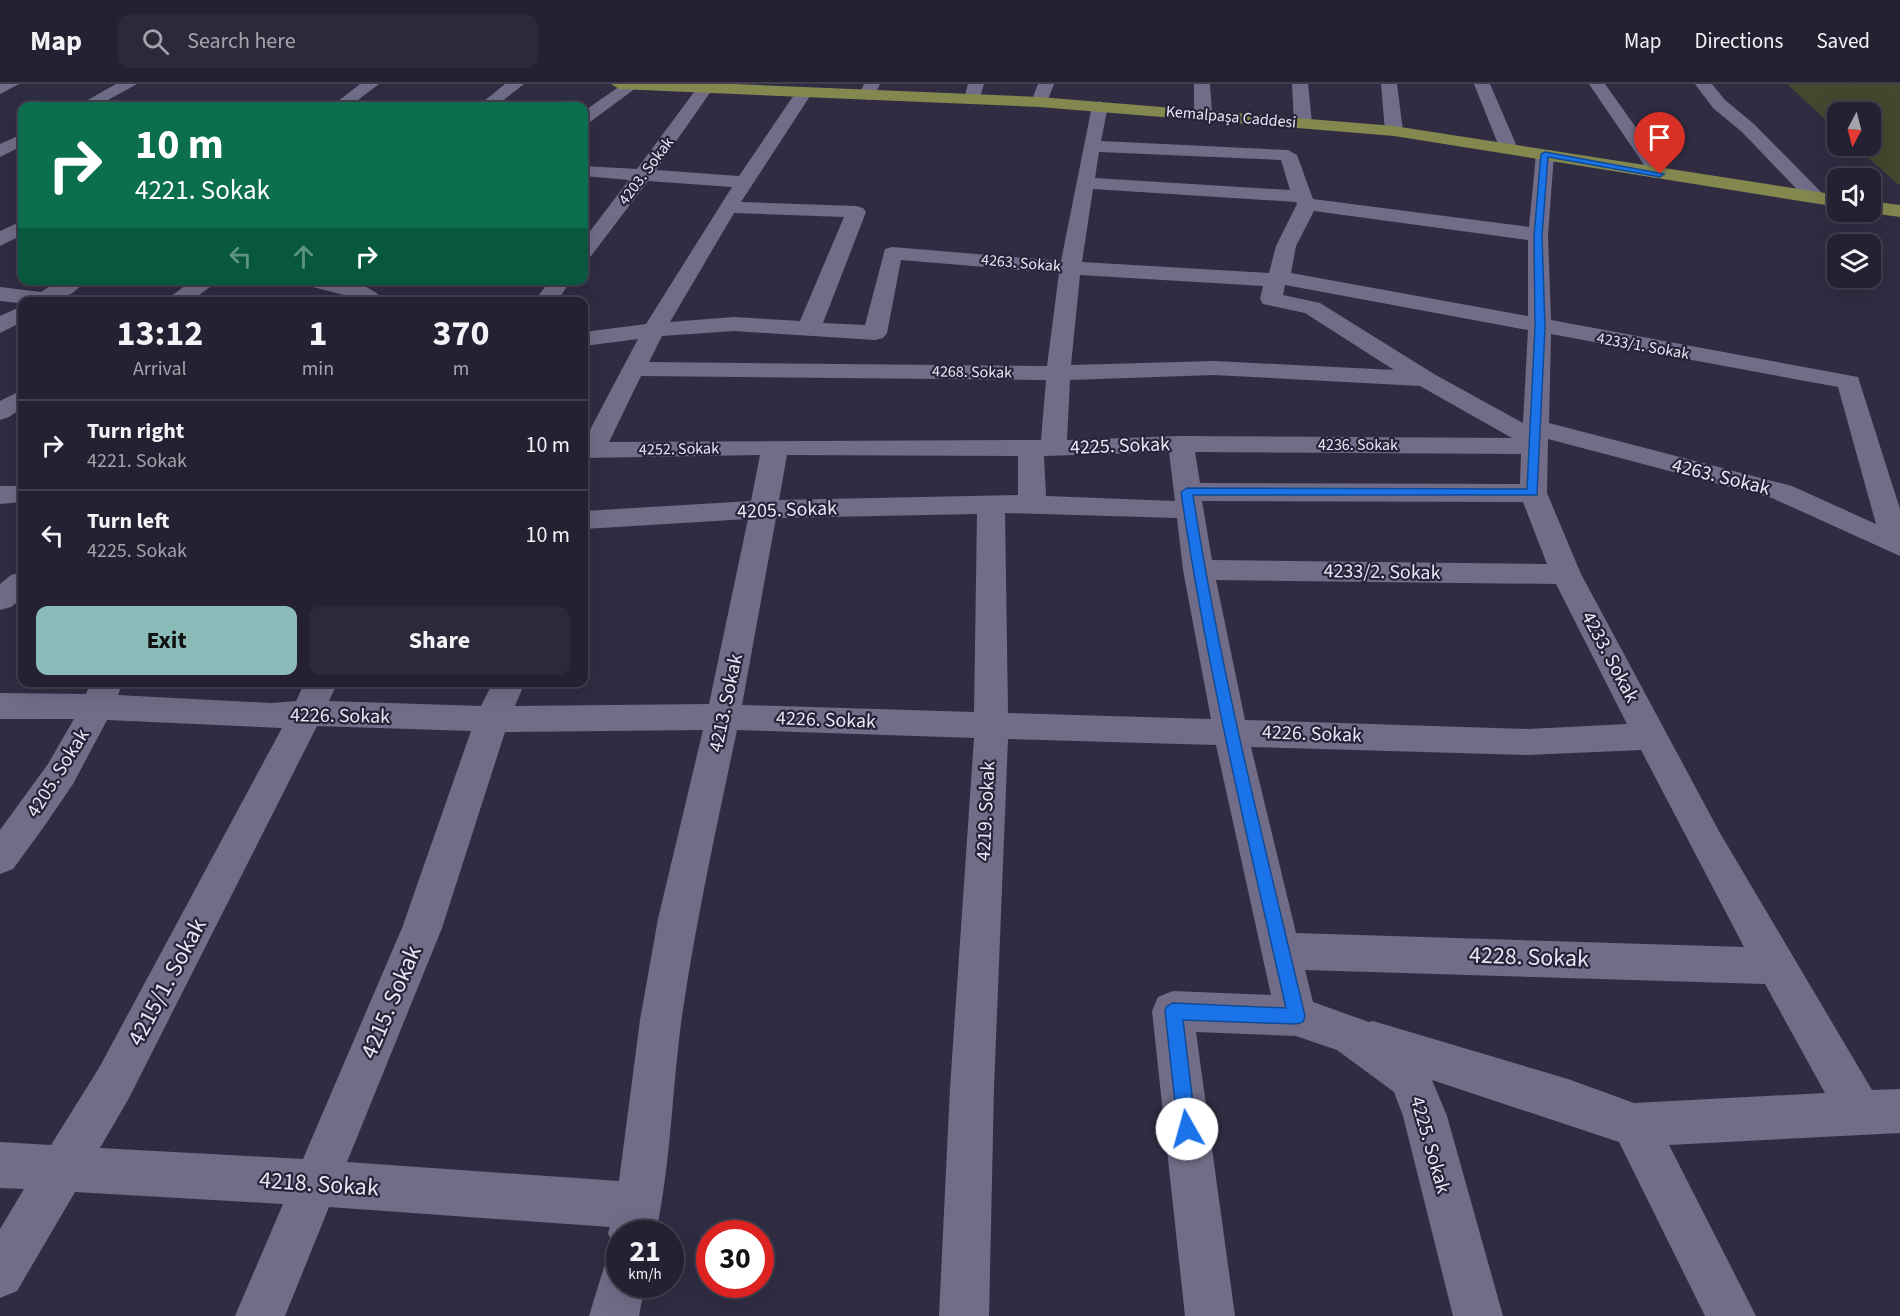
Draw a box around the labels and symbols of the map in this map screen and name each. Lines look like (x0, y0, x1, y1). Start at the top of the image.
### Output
street label: Kemalpaşa Caddesi (1165, 100, 1297, 134)
north arrow (1827, 102, 1881, 156)
pin (1634, 112, 1685, 174)
street label: 4203. Sokak (613, 132, 679, 210)
street label: 4263. Sokak (980, 249, 1062, 277)
street label: 4233/1. Sokak (1595, 327, 1691, 365)
street label: 4268. Sokak (932, 360, 1012, 384)
street label: 4225. Sokak (1070, 430, 1171, 462)
street label: 4236. Sokak (1318, 434, 1398, 456)
street label: 4252. Sokak (639, 437, 719, 461)
street label: 4263. Sokak (1669, 451, 1773, 503)
street label: 4205. Sokak (737, 494, 838, 526)
street label: 4233/2. Sokak (1323, 557, 1441, 587)
street label: 4233. Sokak (1574, 606, 1646, 708)
street label: 4213. Sokak (702, 651, 750, 755)
street label: 4226. Sokak (290, 701, 390, 731)
street label: 4226. Sokak (776, 704, 877, 736)
street label: 4226. Sokak (1262, 718, 1363, 750)
street label: 4205. Sokak (20, 723, 96, 823)
street label: 4219. Sokak (969, 760, 1003, 862)
street label: 4215/1. Sokak (119, 912, 215, 1052)
street label: 4228. Sokak (1468, 937, 1590, 977)
street label: 4215. Sokak (351, 940, 431, 1064)
street label: 4225. Sokak (1403, 1093, 1457, 1197)
position arrow (1155, 1097, 1219, 1161)
street label: 4218. Sokak (258, 1162, 380, 1206)
speed limit sign: 30 (696, 1220, 774, 1298)

